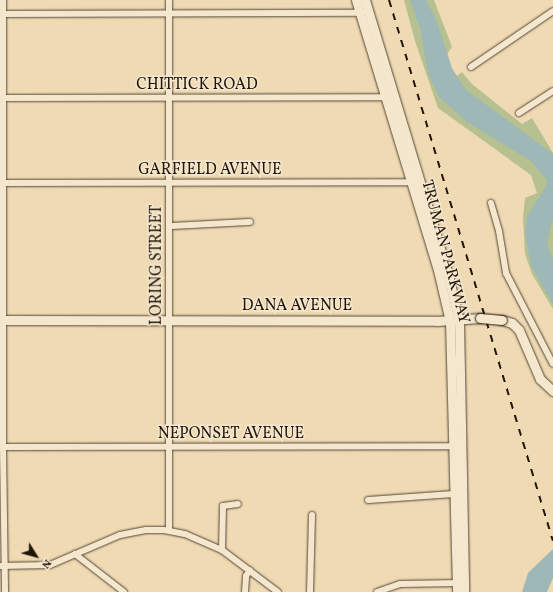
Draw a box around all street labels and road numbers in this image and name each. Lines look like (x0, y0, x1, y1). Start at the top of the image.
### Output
street label: CHITTICK ROAD (136, 75, 258, 95)
street label: GARFIELD AVENUE (138, 160, 282, 180)
street label: TRUMAN PARKWAY (417, 178, 473, 326)
street label: LORING STREET (147, 205, 167, 325)
street label: DANA AVENUE (242, 296, 352, 316)
street label: NEPONSET AVENUE (158, 424, 304, 444)

